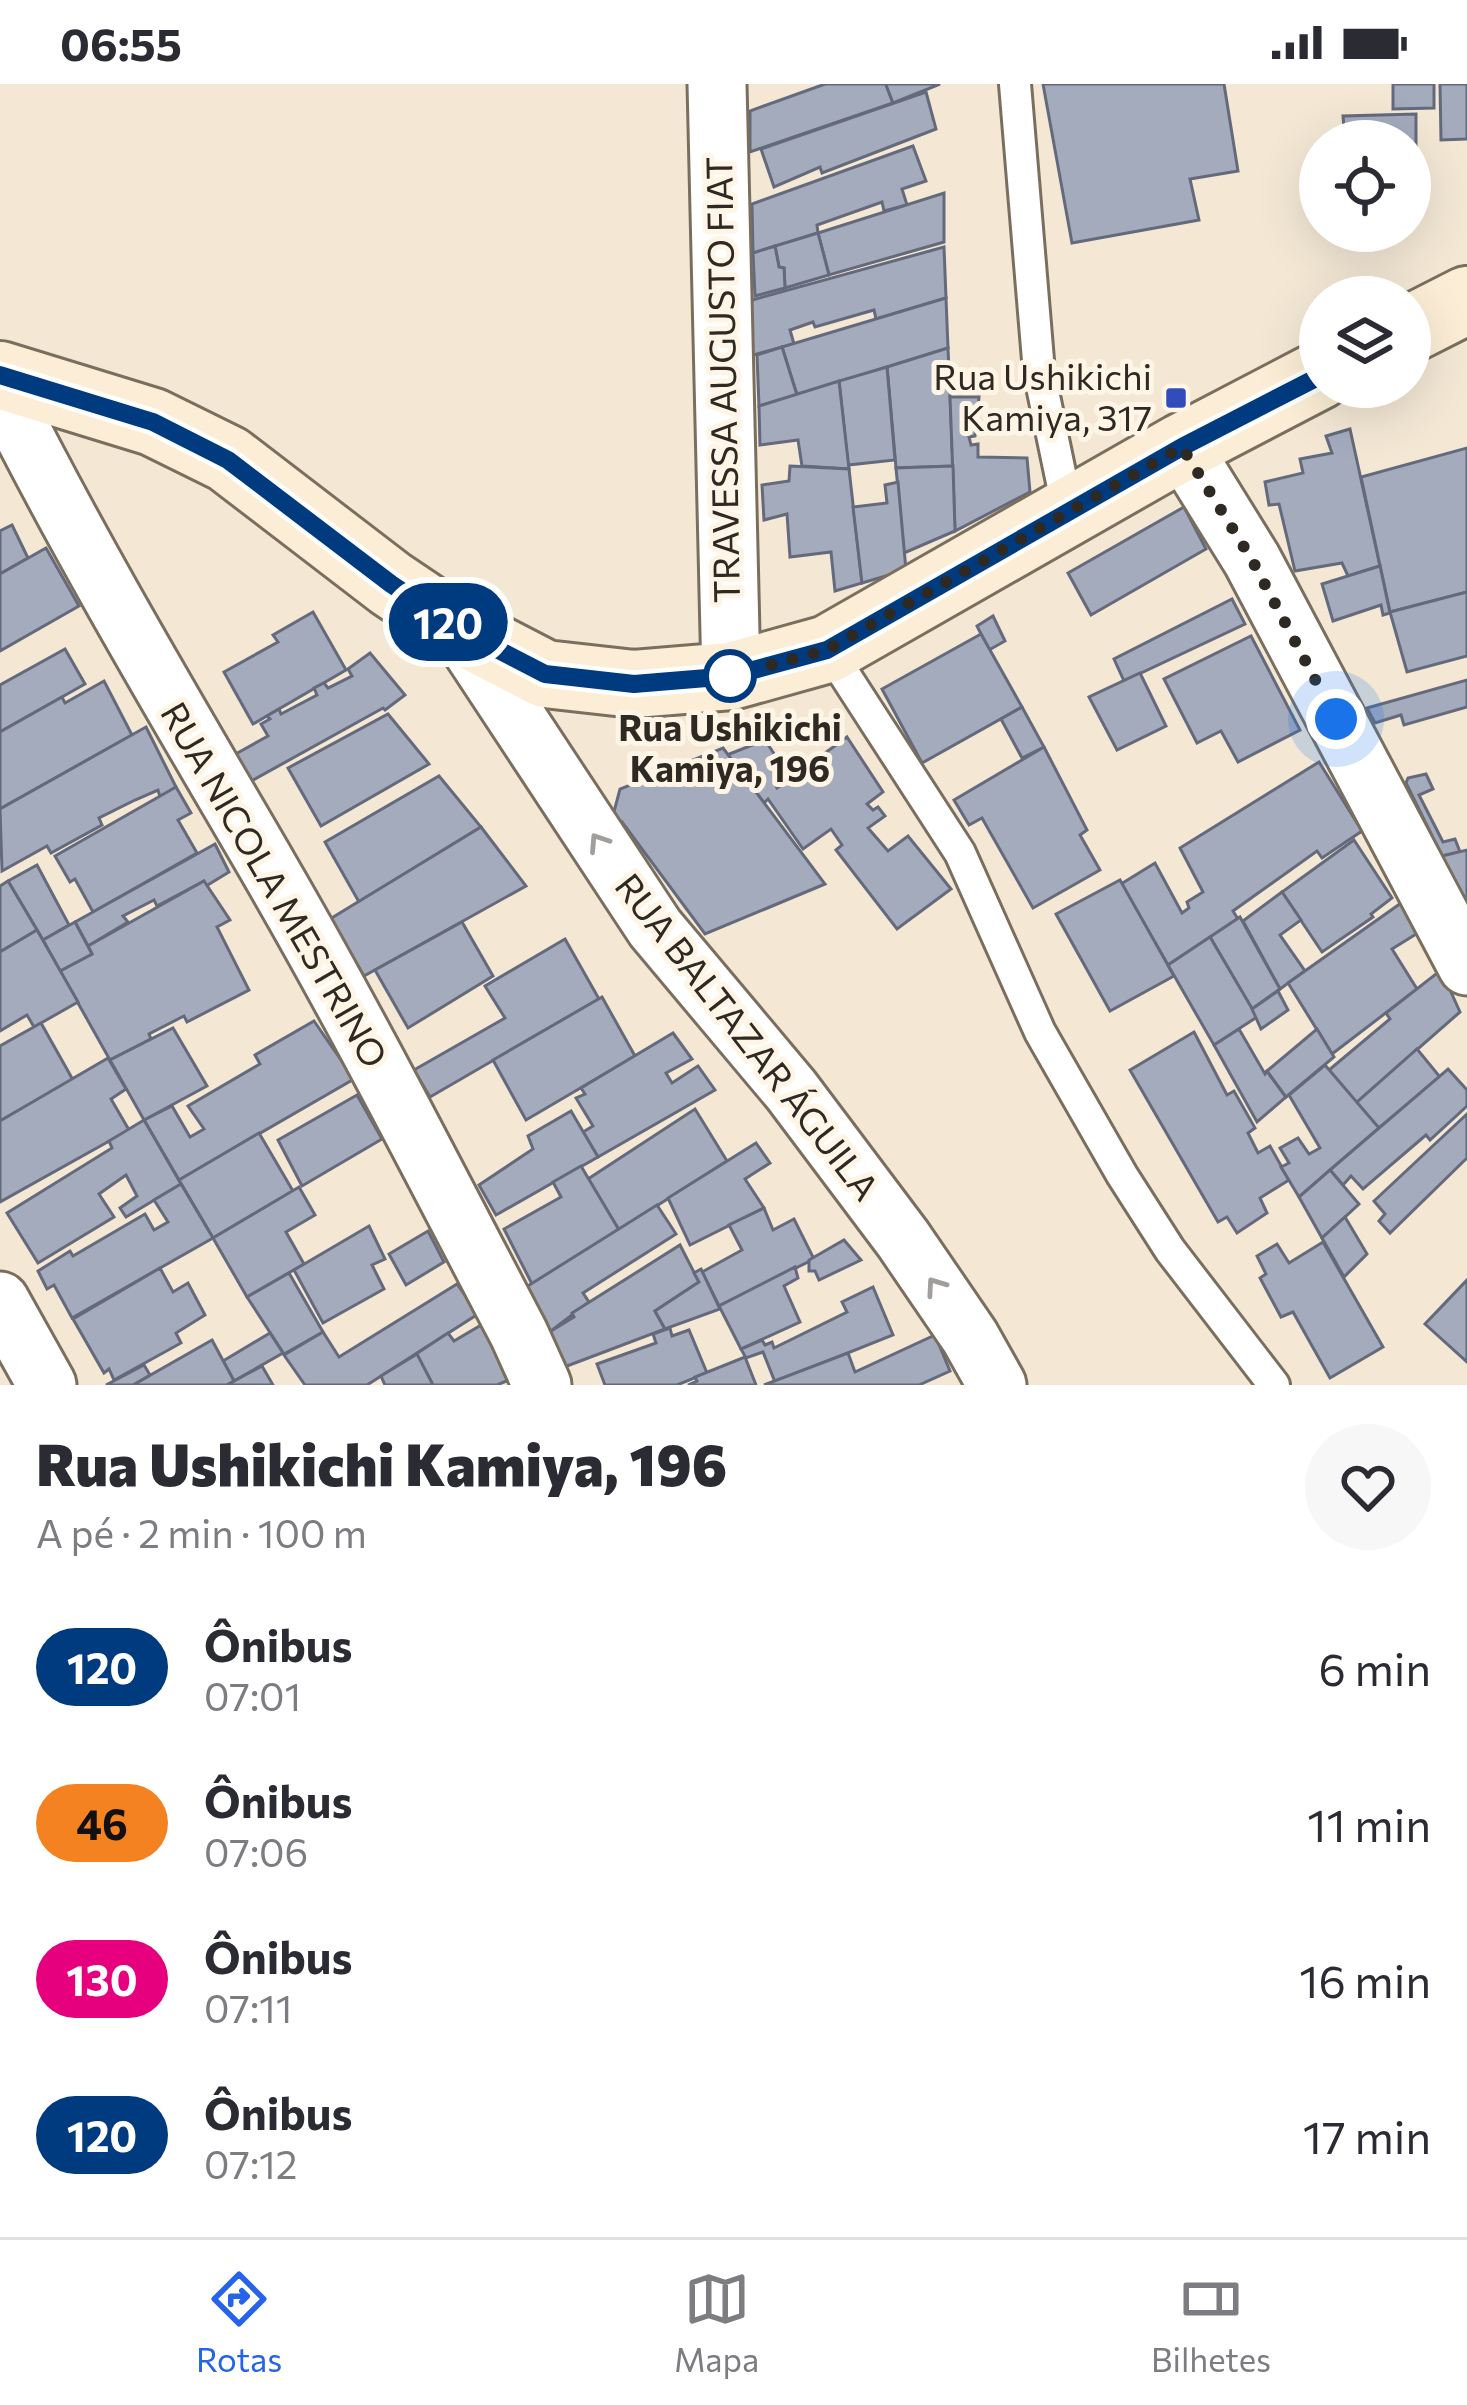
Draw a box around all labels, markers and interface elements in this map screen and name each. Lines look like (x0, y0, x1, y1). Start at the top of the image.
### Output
text: 06:55 (60, 15, 182, 70)
map controls (1299, 120, 1431, 408)
button: locate (1299, 120, 1431, 252)
street label: TRAVESSA AUGUSTO FIAT (695, 156, 747, 604)
button: layers (1299, 276, 1431, 408)
place label: Rua Ushikichi Kamiya, 317 (933, 353, 1152, 438)
marker: Rua Ushikichi Kamiya, 317 (1163, 385, 1189, 411)
line badge: 120 (379, 583, 517, 661)
text: 120 (413, 596, 483, 648)
marker: Rua Ushikichi Kamiya, 196 (705, 651, 755, 701)
your location (1306, 689, 1366, 749)
street label: RUA NICOLA MESTRINO (153, 694, 398, 1074)
place label: Rua Ushikichi Kamiya, 196 (618, 704, 842, 789)
one-way arrow (591, 833, 613, 855)
street label: RUA BALTAZAR ÁGUILA (607, 864, 890, 1208)
one-way arrow (927, 1277, 949, 1299)
button: heart (1305, 1424, 1431, 1550)
text: Rua Ushikichi Kamiya, 196 (36, 1428, 727, 1498)
text: A pé · 2 min · 100 m (36, 1508, 367, 1556)
text: Ônibus (204, 1616, 352, 1671)
text: 6 min (1318, 1640, 1431, 1695)
text: 120 (67, 1641, 137, 1693)
text: 07:01 (204, 1671, 301, 1719)
text: Ônibus (204, 1772, 352, 1827)
text: 11 min (1307, 1796, 1431, 1851)
text: 46 (76, 1797, 128, 1849)
text: 07:06 (204, 1827, 308, 1875)
text: Ônibus (204, 1928, 352, 1983)
text: 16 min (1299, 1952, 1431, 2007)
text: 130 (66, 1953, 138, 2005)
text: 07:11 (204, 1983, 292, 2031)
text: Ônibus (204, 2084, 352, 2139)
text: 17 min (1303, 2108, 1431, 2163)
text: 120 (67, 2109, 137, 2161)
text: 07:12 (204, 2139, 297, 2187)
tab: Rotas (196, 2266, 282, 2379)
tab: Mapa (674, 2266, 759, 2379)
tab: Bilhetes (1151, 2266, 1271, 2379)

